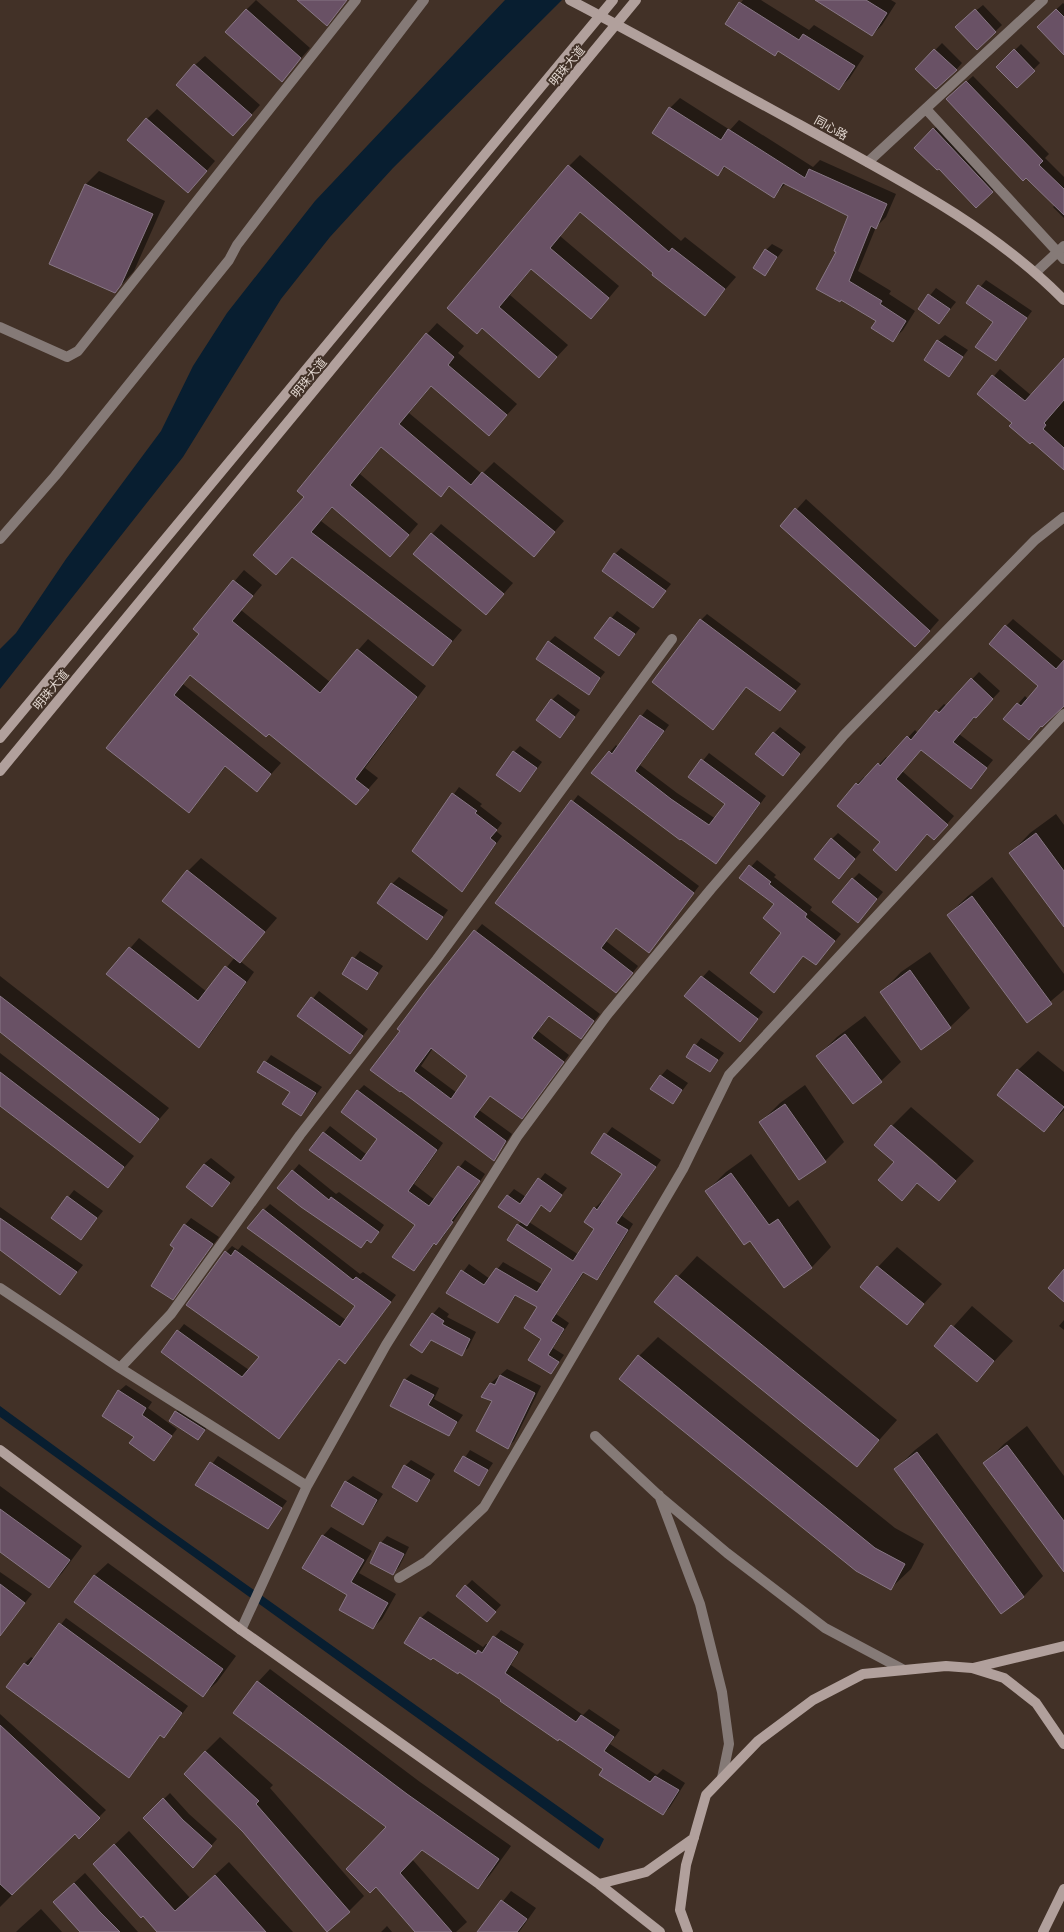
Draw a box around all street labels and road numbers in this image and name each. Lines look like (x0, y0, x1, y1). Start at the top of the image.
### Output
street label: 明珠大道 (545, 42, 589, 90)
street label: 同心路 (811, 111, 851, 144)
street label: 明珠大道 (287, 354, 331, 402)
street label: 明珠大道 (29, 666, 73, 714)

